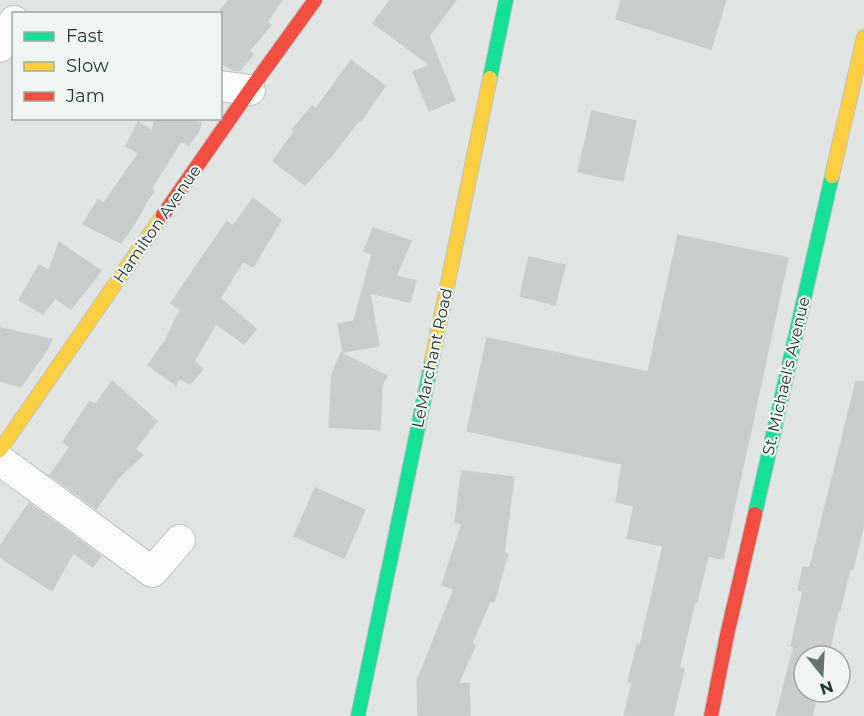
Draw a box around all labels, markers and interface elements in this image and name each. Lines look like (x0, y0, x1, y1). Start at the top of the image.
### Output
legend (12, 12, 222, 120)
text: Fast (66, 25, 104, 47)
text: Slow (66, 55, 109, 77)
text: Jam (65, 85, 105, 107)
street label: Hamilton Avenue (109, 161, 205, 287)
street label: LeMarchant Road (408, 286, 456, 430)
street label: St. Michael's Avenue (758, 295, 814, 457)
north arrow (792, 644, 852, 704)
text: N (817, 677, 836, 699)

